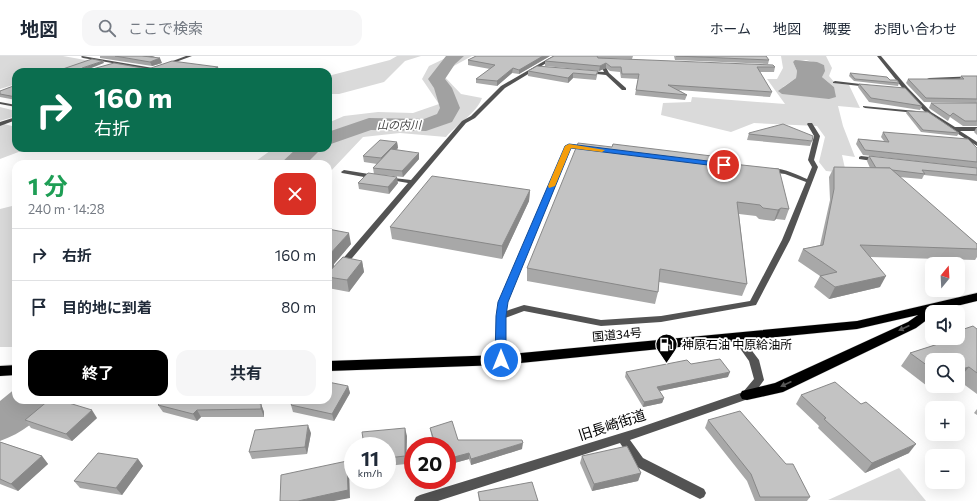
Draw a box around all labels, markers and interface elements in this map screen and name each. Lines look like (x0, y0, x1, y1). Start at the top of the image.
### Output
search box (82, 10, 362, 46)
text: 地図 (20, 17, 58, 40)
icon: search (96, 17, 118, 39)
text: ここで検索 (128, 19, 203, 37)
text: ホーム (709, 20, 751, 37)
text: 地図 (773, 20, 801, 37)
text: 概要 (823, 20, 851, 37)
text: お問い合わせ (873, 20, 957, 37)
text: 160 m (94, 80, 172, 114)
icon: right (28, 84, 80, 136)
text: 右折 (94, 117, 130, 139)
water label: 山の内川 (377, 118, 422, 131)
pin (707, 148, 741, 182)
icon: arrive (713, 154, 735, 176)
text: 1 分 (28, 171, 67, 200)
button: close (274, 173, 316, 215)
text: 240 m · 14:28 (28, 201, 105, 217)
icon: right (28, 244, 50, 266)
text: 右折 (62, 246, 92, 264)
text: 160 m (275, 246, 316, 264)
north arrow (925, 257, 965, 297)
map controls (925, 257, 965, 489)
icon: arrive (28, 296, 50, 318)
text: 目的地に到着 (62, 298, 152, 316)
text: 80 m (281, 298, 316, 316)
button: sound (925, 305, 965, 345)
street label: 国道34号 (591, 325, 642, 343)
one-way arrow (898, 325, 910, 331)
fuel station icon: 神原石油 中原給油所 (653, 332, 679, 365)
place label: 神原石油 中原給油所 (682, 337, 792, 351)
position arrow (480, 339, 522, 381)
button: 終了 (28, 350, 168, 396)
button: 共有 (176, 350, 316, 396)
button: search (925, 353, 965, 393)
one-way arrow (781, 381, 792, 387)
button: + (925, 401, 965, 441)
street label: 旧長崎街道 (576, 406, 648, 443)
speed limit sign: 20 (404, 437, 456, 489)
text: 11 (361, 446, 379, 470)
button: − (925, 449, 965, 489)
text: km/h (358, 467, 382, 479)

